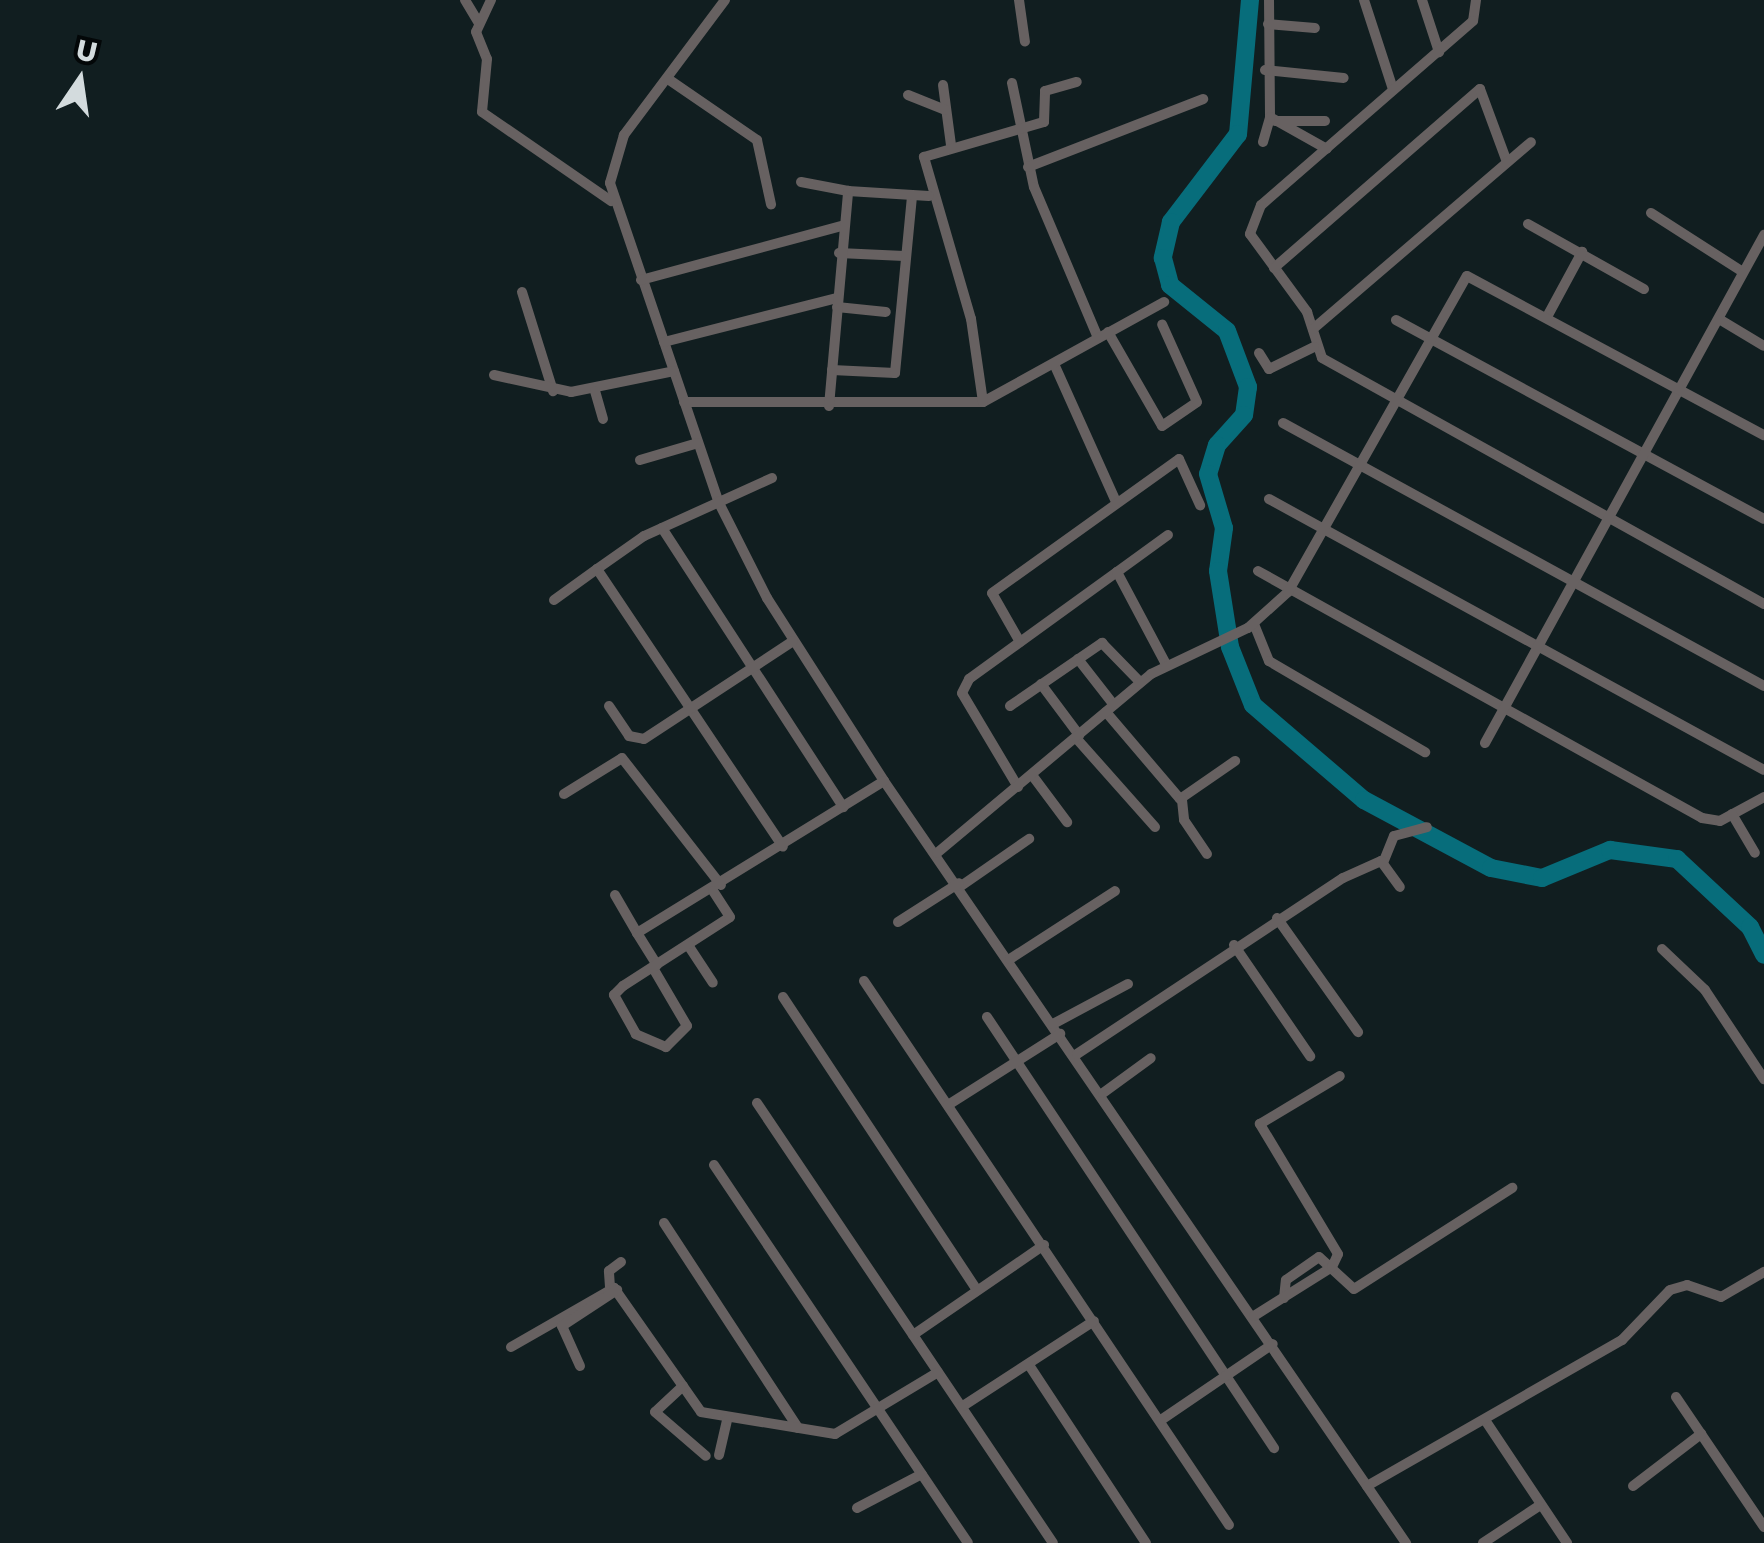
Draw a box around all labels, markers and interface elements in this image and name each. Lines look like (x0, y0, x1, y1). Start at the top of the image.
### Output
north arrow (30, 30, 130, 130)
text: U (73, 32, 101, 69)

